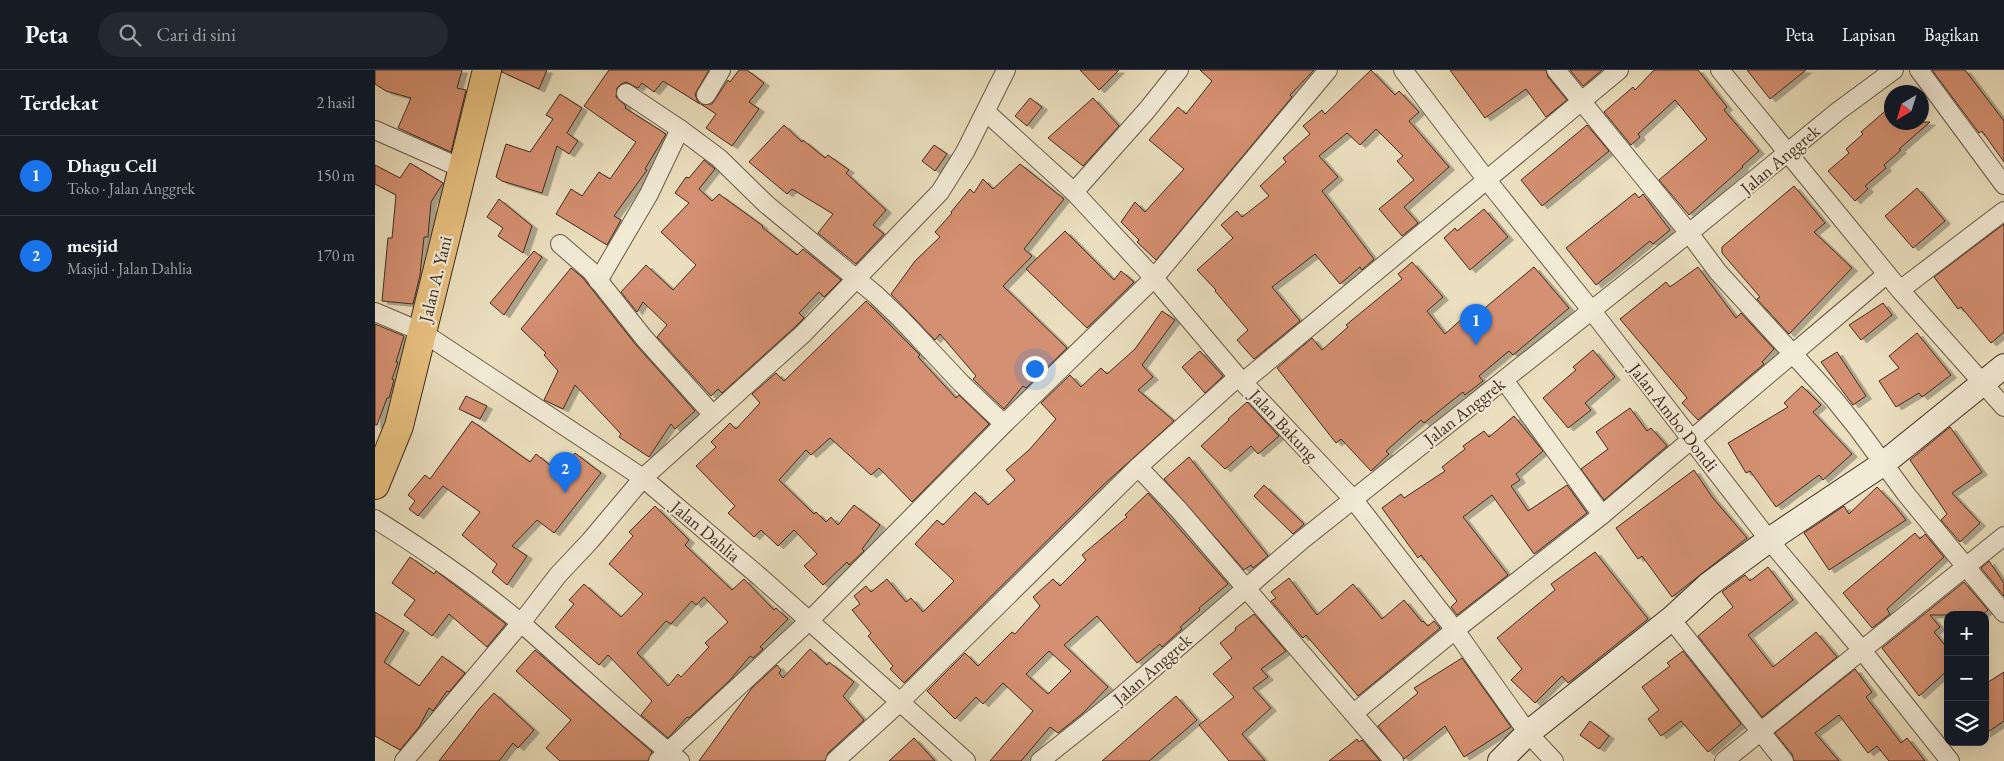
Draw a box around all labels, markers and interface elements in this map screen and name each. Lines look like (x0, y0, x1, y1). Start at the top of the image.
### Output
search box (98, 12, 448, 57)
text: Peta (25, 19, 68, 50)
icon: search (116, 21, 144, 49)
text: Cari di sini (156, 22, 236, 47)
text: Peta (1785, 23, 1814, 46)
text: Lapisan (1842, 23, 1896, 46)
text: Bagikan (1924, 23, 1979, 46)
north arrow (1884, 85, 1929, 130)
text: Terdekat (20, 89, 98, 116)
text: 2 hasil (317, 92, 355, 113)
street label: Jalan Anggrek (1734, 119, 1825, 200)
text: Dhagu Cell (67, 153, 157, 178)
text: 1 (32, 165, 40, 186)
text: 150 m (316, 165, 355, 186)
text: Toko · Jalan Anggrek (67, 178, 195, 199)
text: mesjid (67, 233, 118, 258)
street label: Jalan A. Yani (413, 233, 457, 326)
text: 2 (32, 245, 40, 266)
text: 170 m (316, 245, 355, 266)
text: Masjid · Jalan Dahlia (67, 258, 192, 279)
pin: 1 (1460, 304, 1492, 345)
your location (1022, 356, 1048, 382)
street label: Jalan Ambo Dondi (1623, 356, 1724, 476)
street label: Jalan Anggrek (1417, 372, 1510, 451)
street label: Jalan Bakung (1243, 382, 1324, 466)
pin: 2 (549, 452, 581, 493)
street label: Jalan Dahlia (665, 494, 746, 567)
map controls (1944, 611, 1989, 746)
button: + (1944, 611, 1989, 656)
street label: Jalan Anggrek (1106, 628, 1197, 711)
button: − (1944, 656, 1989, 701)
button: layers (1944, 701, 1989, 746)

